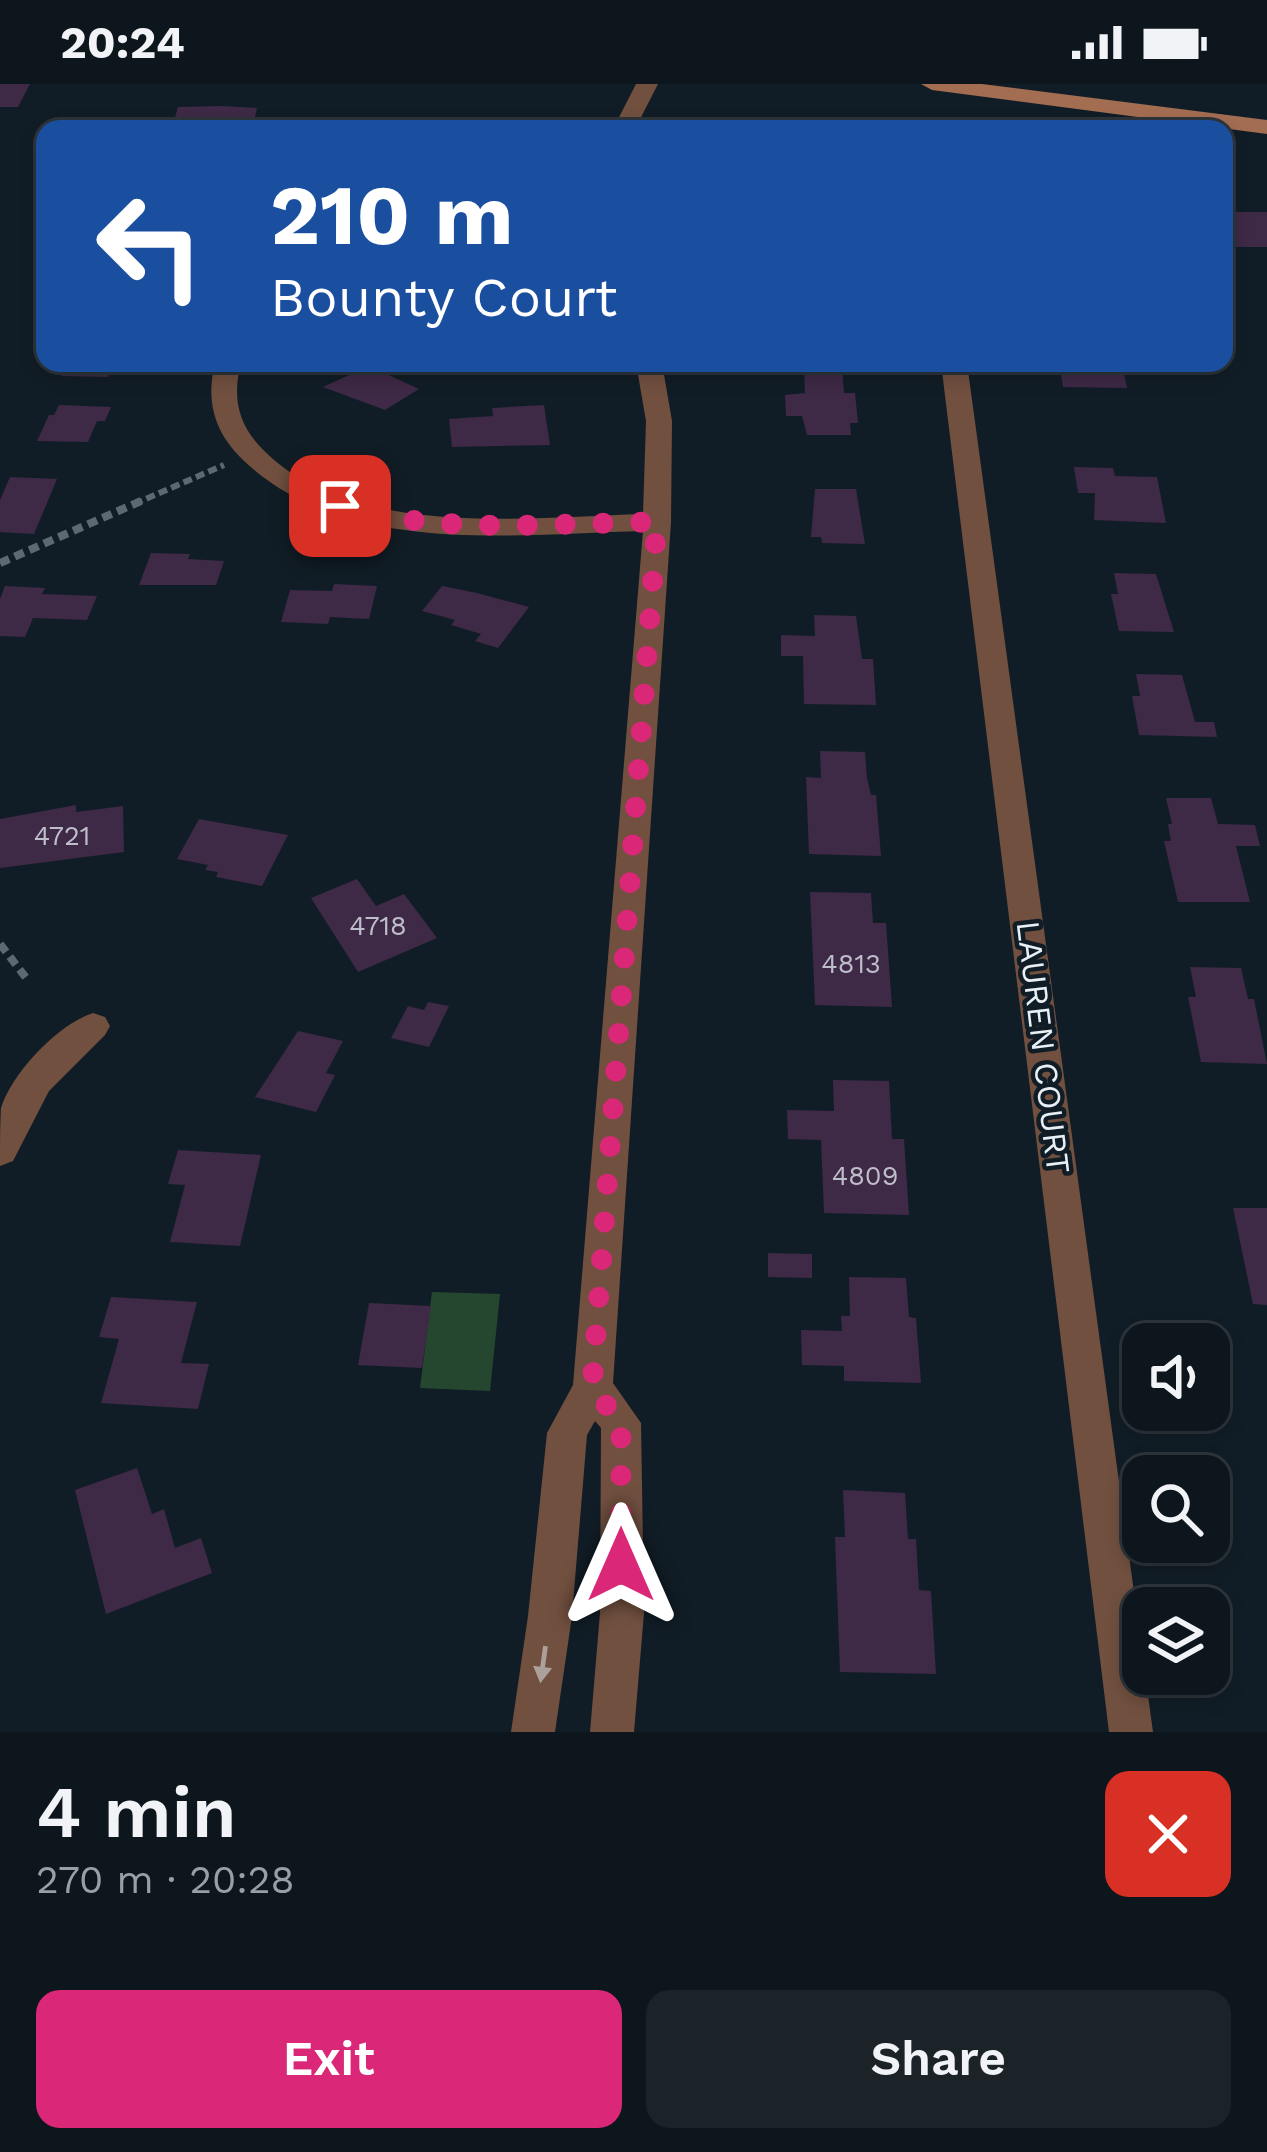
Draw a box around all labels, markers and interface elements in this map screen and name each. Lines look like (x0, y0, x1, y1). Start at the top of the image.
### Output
text: 20:24 (60, 16, 185, 69)
text: 210 m (270, 166, 513, 264)
icon: left (72, 168, 228, 324)
text: Bounty Court (270, 266, 617, 329)
pin (289, 455, 391, 557)
icon: arrive (307, 473, 373, 539)
house number: 4721 (34, 820, 90, 852)
house number: 4718 (349, 910, 407, 942)
street label: LAUREN COURT (1009, 918, 1078, 1176)
house number: 4813 (821, 948, 881, 980)
house number: 4809 (832, 1160, 898, 1192)
map controls (1122, 1323, 1230, 1695)
button: sound (1122, 1323, 1230, 1431)
button: search (1122, 1455, 1230, 1563)
position arrow (558, 1502, 684, 1628)
button: layers (1122, 1587, 1230, 1695)
one-way arrow (533, 1646, 552, 1684)
text: 4 min (36, 1770, 237, 1854)
button: close (1105, 1771, 1231, 1897)
text: 270 m · 20:28 (36, 1857, 295, 1902)
button: Exit (36, 1990, 622, 2128)
button: Share (646, 1990, 1231, 2128)

